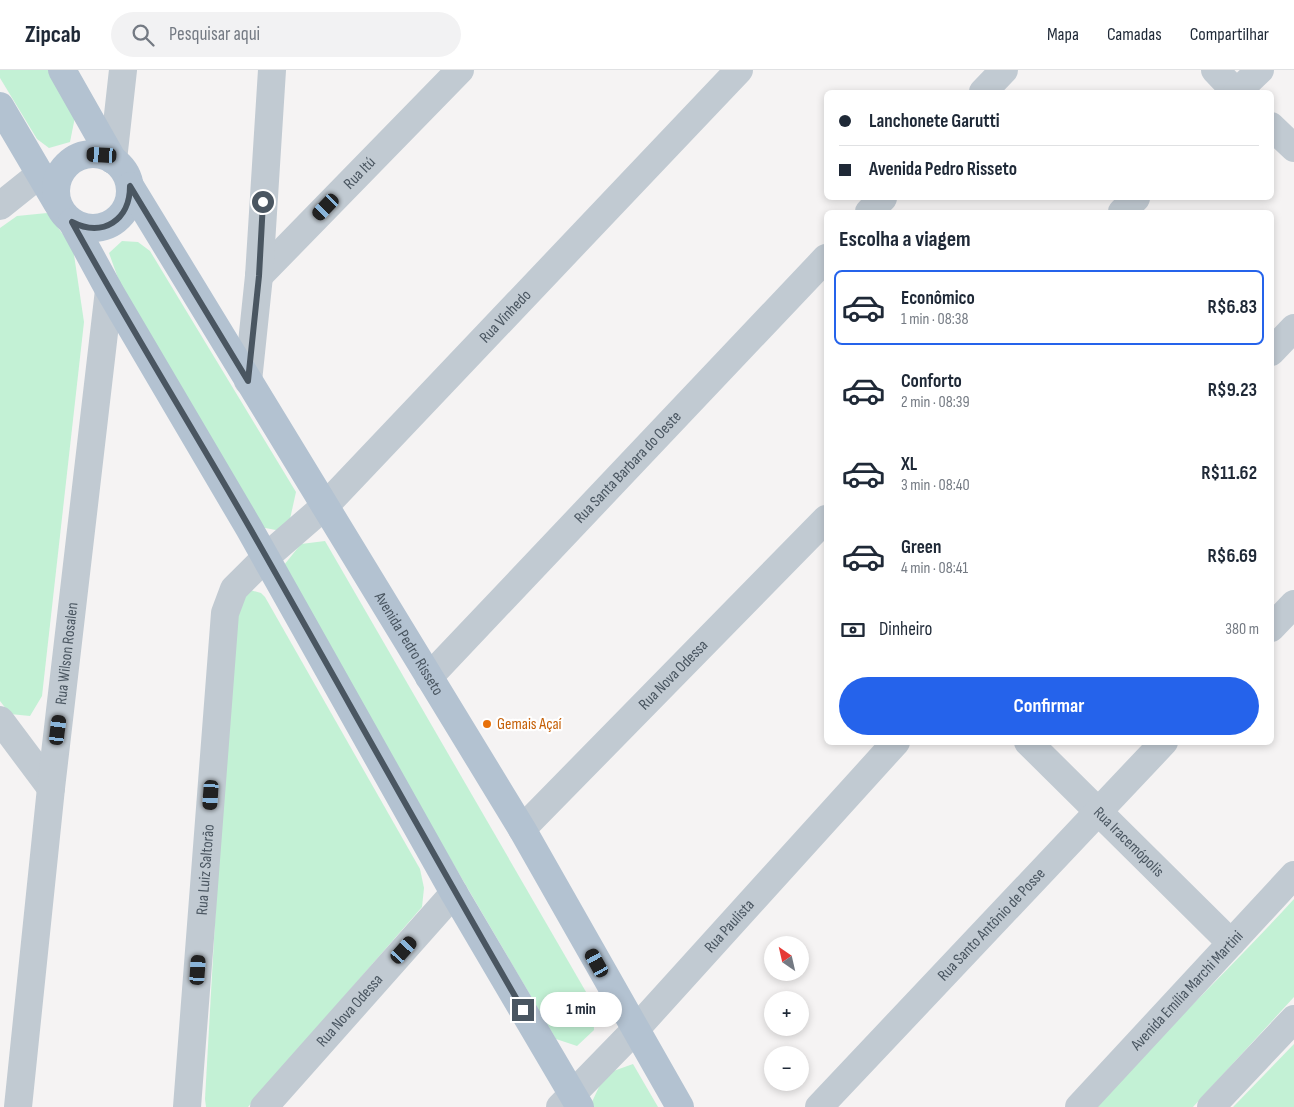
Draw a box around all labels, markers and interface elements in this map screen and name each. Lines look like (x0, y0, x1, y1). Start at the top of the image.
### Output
search box (111, 12, 461, 57)
text: Zipcab (25, 20, 81, 49)
icon: search (129, 21, 157, 49)
text: Pesquisar aqui (169, 23, 260, 46)
text: Mapa (1047, 24, 1079, 45)
text: Camadas (1107, 24, 1162, 45)
text: Compartilhar (1190, 24, 1269, 45)
text: Lanchonete Garutti (869, 110, 1000, 133)
car (86, 147, 117, 163)
street label: Rua Itú (340, 153, 380, 193)
text: Avenida Pedro Risseto (869, 158, 1017, 181)
route start (252, 191, 274, 213)
car (310, 191, 341, 223)
text: Escolha a viagem (839, 226, 971, 253)
icon: car (841, 285, 886, 330)
street label: Rua Vinhedo (475, 286, 535, 347)
text: Econômico (901, 287, 975, 310)
text: R$6.83 (1208, 296, 1257, 319)
text: 1 min · 08:38 (901, 310, 968, 329)
icon: car (841, 368, 886, 413)
text: Conforto (901, 370, 962, 393)
text: R$9.23 (1208, 379, 1257, 402)
text: 2 min · 08:39 (901, 393, 969, 412)
street label: Rua Santa Barbara do Oeste (570, 407, 685, 527)
icon: car (841, 451, 886, 496)
text: XL (901, 453, 917, 476)
text: R$11.62 (1201, 462, 1257, 485)
text: 3 min · 08:40 (901, 476, 970, 495)
icon: car (841, 534, 886, 579)
text: Green (901, 536, 941, 559)
text: R$6.69 (1207, 545, 1257, 568)
text: 4 min · 08:41 (901, 559, 968, 578)
street label: Avenida Pedro Risseto (370, 588, 448, 699)
street label: Rua Wilson Rosalen (51, 601, 82, 706)
icon: cash (839, 616, 867, 644)
text: Dinheiro (879, 618, 932, 641)
text: 380 m (1225, 620, 1259, 639)
street label: Rua Nova Odessa (635, 636, 712, 714)
button: Confirmar (839, 677, 1259, 735)
car (48, 714, 67, 746)
place label: Gemais Açaí (497, 715, 562, 734)
marker: Gemais Açaí (481, 718, 493, 730)
car (202, 780, 219, 810)
street label: Rua Iracemópolis (1090, 803, 1168, 881)
street label: Rua Luiz Saltorão (192, 823, 218, 916)
street label: Rua Santo Antônio de Posse (934, 864, 1049, 985)
street label: Rua Paulista (700, 895, 758, 956)
street label: Avenida Emília Marchi Martini (1126, 927, 1247, 1055)
car (388, 934, 419, 966)
north arrow (764, 936, 809, 981)
map controls (764, 936, 809, 1091)
car (583, 946, 610, 980)
car (189, 955, 206, 985)
street label: Rua Nova Odessa (312, 970, 387, 1051)
button: + (764, 991, 809, 1036)
callout: 1 min (540, 992, 623, 1028)
route end (512, 999, 534, 1021)
text: 1 min (566, 1000, 596, 1019)
button: − (764, 1046, 809, 1091)

